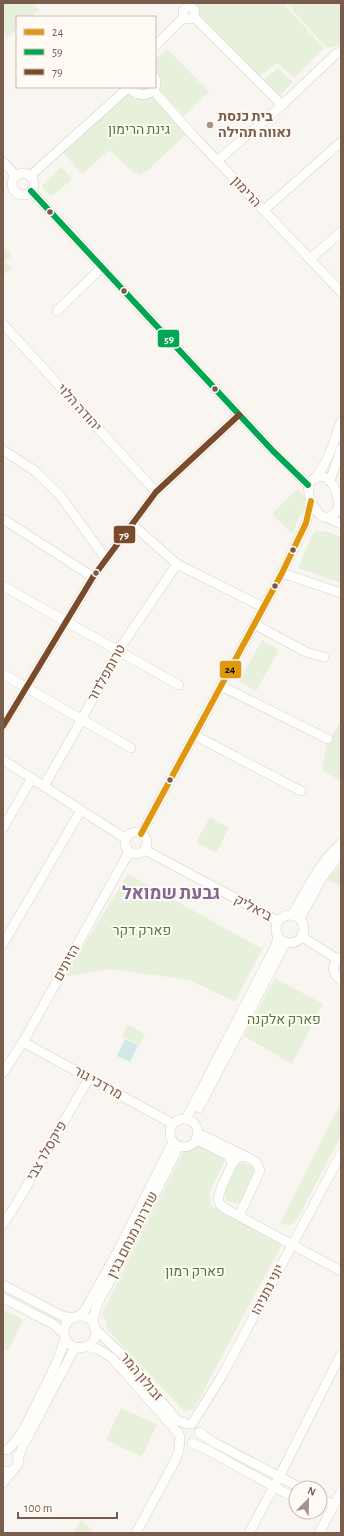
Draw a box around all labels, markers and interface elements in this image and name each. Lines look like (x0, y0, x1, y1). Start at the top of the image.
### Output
legend (16, 16, 156, 88)
text: 24 (52, 26, 63, 38)
text: 59 (52, 46, 63, 58)
text: 79 (52, 66, 63, 78)
place label: בית כנסת נאווה תהילה (218, 110, 291, 140)
marker: בית כנסת נאווה תהילה (205, 120, 215, 130)
park label: גינת הרימון (108, 123, 170, 137)
street label: הרימון (228, 174, 264, 210)
unlabelled marker (45, 207, 55, 217)
unlabelled marker (119, 286, 129, 296)
line badge: 59 (157, 329, 180, 348)
text: 59 (164, 334, 174, 345)
street label: יהודה הלוי (54, 382, 104, 434)
unlabelled marker (210, 384, 220, 394)
line badge: 79 (113, 525, 136, 544)
text: 79 (119, 530, 129, 541)
unlabelled marker (288, 545, 298, 555)
unlabelled marker (91, 568, 101, 578)
unlabelled marker (270, 581, 280, 591)
street label: טרומפלדור (86, 642, 128, 704)
line badge: 24 (219, 660, 242, 679)
text: 24 (225, 664, 236, 675)
unlabelled marker (165, 775, 175, 785)
district label: גבעת שמואל (122, 885, 220, 903)
street label: ביאליק (232, 892, 275, 924)
park label: פארק דקר (113, 924, 171, 938)
street label: הזיתים (51, 942, 83, 984)
park label: פארק אלקנה (247, 1013, 321, 1027)
street label: מרדכי גור (71, 1064, 125, 1102)
street label: פיקסלר צבי (24, 1119, 70, 1183)
street label: שדרות מנחם בגין (105, 1189, 161, 1281)
street label: יוני נתניהו (249, 1262, 287, 1318)
park label: פארק רמון (165, 1265, 225, 1279)
street label: זבולון המר (117, 1350, 165, 1404)
north arrow (288, 1480, 328, 1520)
text: N (306, 1485, 317, 1498)
scale bar (18, 1494, 117, 1520)
text: 100 m (24, 1502, 52, 1514)

